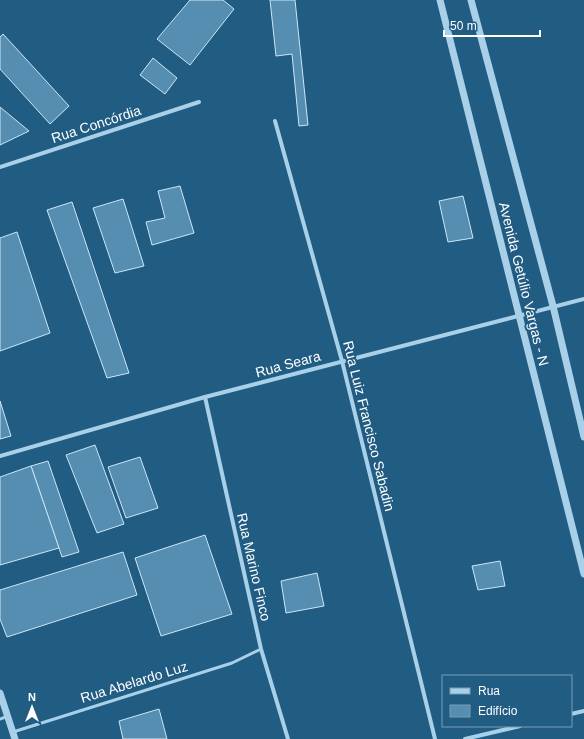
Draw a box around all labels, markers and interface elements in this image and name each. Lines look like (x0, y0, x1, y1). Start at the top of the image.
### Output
scale bar (444, 12, 540, 38)
text: 50 m (450, 19, 477, 33)
street label: Rua Concórdia (49, 102, 143, 146)
street label: Avenida Getúlio Vargas - N (496, 200, 552, 368)
street label: Rua Luiz Francisco Sabadin (340, 339, 398, 513)
street label: Rua Seara (254, 348, 323, 380)
street label: Rua Marino Finco (234, 511, 274, 623)
street label: Rua Abelardo Luz (78, 658, 190, 706)
legend (442, 675, 572, 727)
text: Rua (478, 684, 500, 698)
north arrow (12, 687, 52, 727)
text: N (28, 691, 36, 703)
text: Edifício (478, 704, 518, 718)

